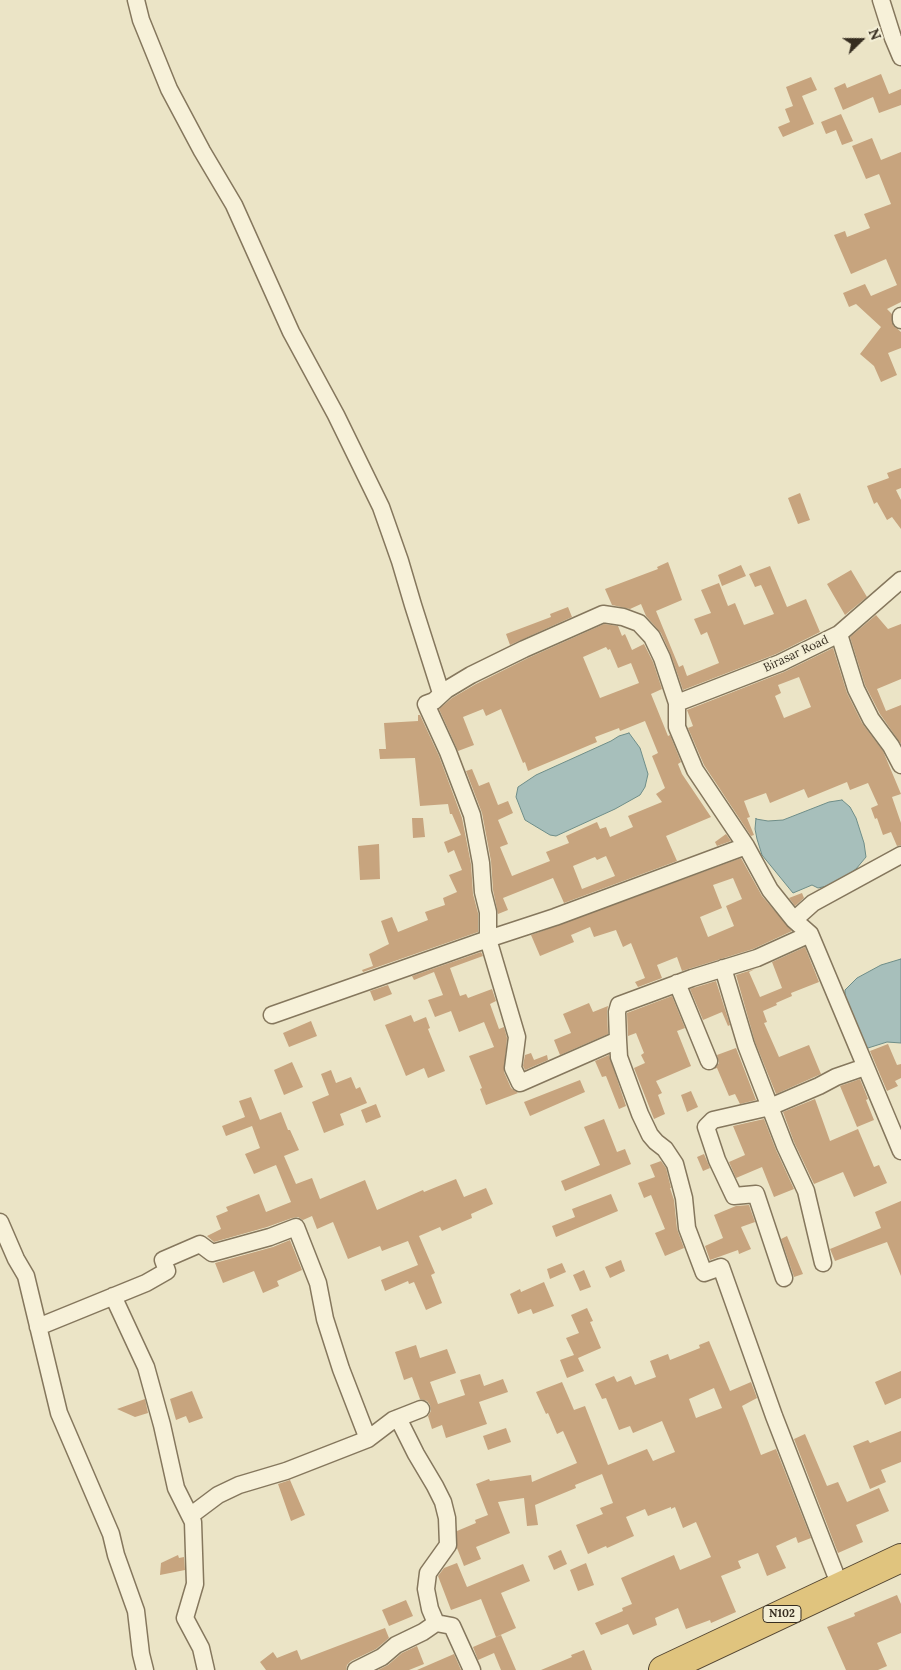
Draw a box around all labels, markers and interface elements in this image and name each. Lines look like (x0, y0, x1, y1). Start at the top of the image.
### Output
north arrow (836, 15, 886, 65)
text: N (865, 26, 885, 43)
street label: Birasar Road (761, 633, 831, 675)
road number: N102 (763, 1606, 801, 1622)

